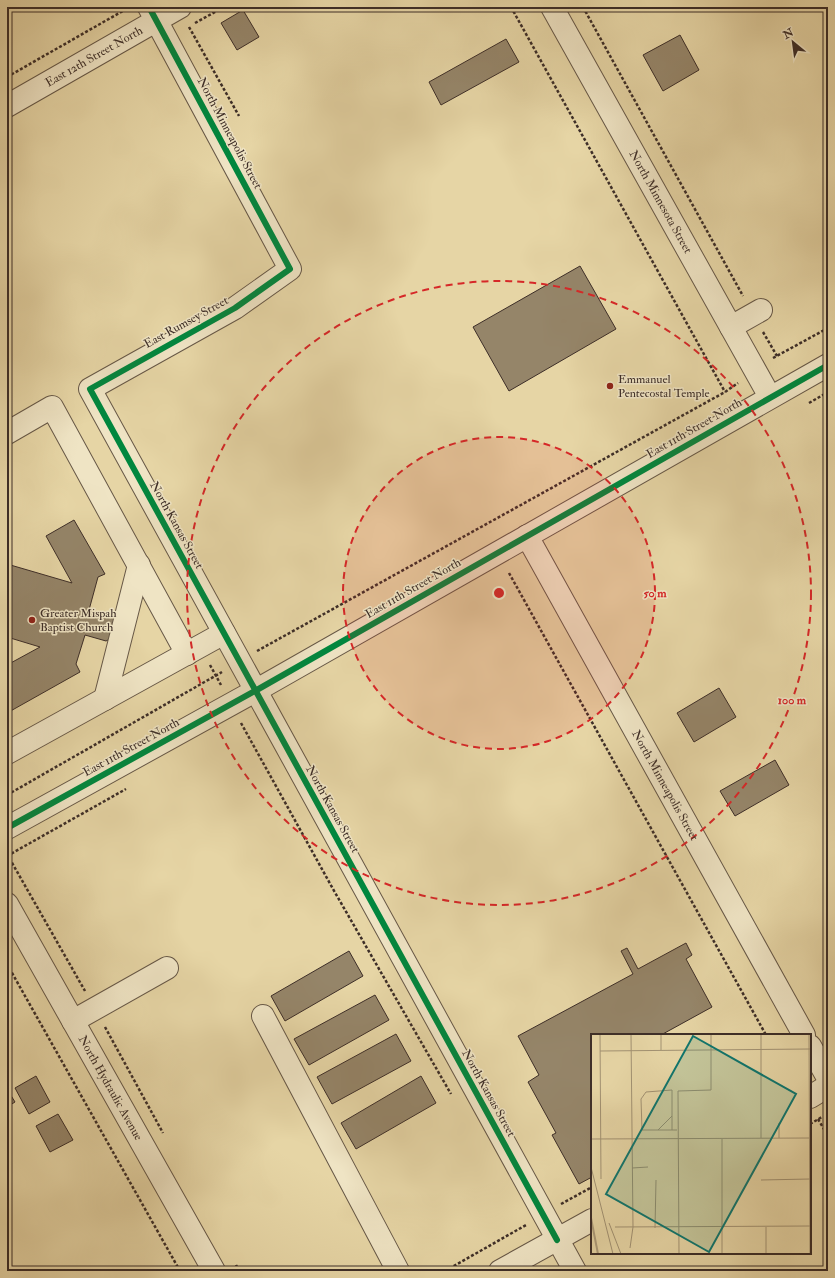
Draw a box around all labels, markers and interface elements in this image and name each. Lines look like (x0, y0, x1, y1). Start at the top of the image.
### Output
north arrow (773, 22, 813, 62)
street label: East 12th Street North (43, 23, 146, 91)
text: N (780, 25, 797, 42)
street label: North Minneapolis Street (194, 75, 265, 192)
street label: North Minnesota Street (626, 148, 695, 256)
street label: East Rumsey Street (142, 293, 231, 352)
place label: Emmanuel Pentecostal Temple (618, 372, 710, 401)
marker: Emmanuel Pentecostal Temple (605, 381, 615, 391)
street label: East 11th Street North (644, 395, 745, 462)
street label: North Kansas Street (146, 479, 207, 572)
street label: East 11th Street North (363, 555, 464, 622)
centre of rings (492, 586, 506, 600)
text: 50 m (643, 586, 667, 601)
place label: Greater Mispah Baptist Church (40, 606, 117, 635)
marker: Greater Mispah Baptist Church (27, 615, 37, 625)
text: 100 m (778, 693, 807, 708)
street label: East 11th Street North (80, 714, 183, 780)
street label: North Minneapolis Street (628, 727, 702, 843)
street label: North Kansas Street (302, 763, 363, 856)
street label: North Hydraulic Avenue (75, 1033, 146, 1143)
inset map (591, 1034, 811, 1254)
street label: North Kansas Street (458, 1047, 519, 1140)

